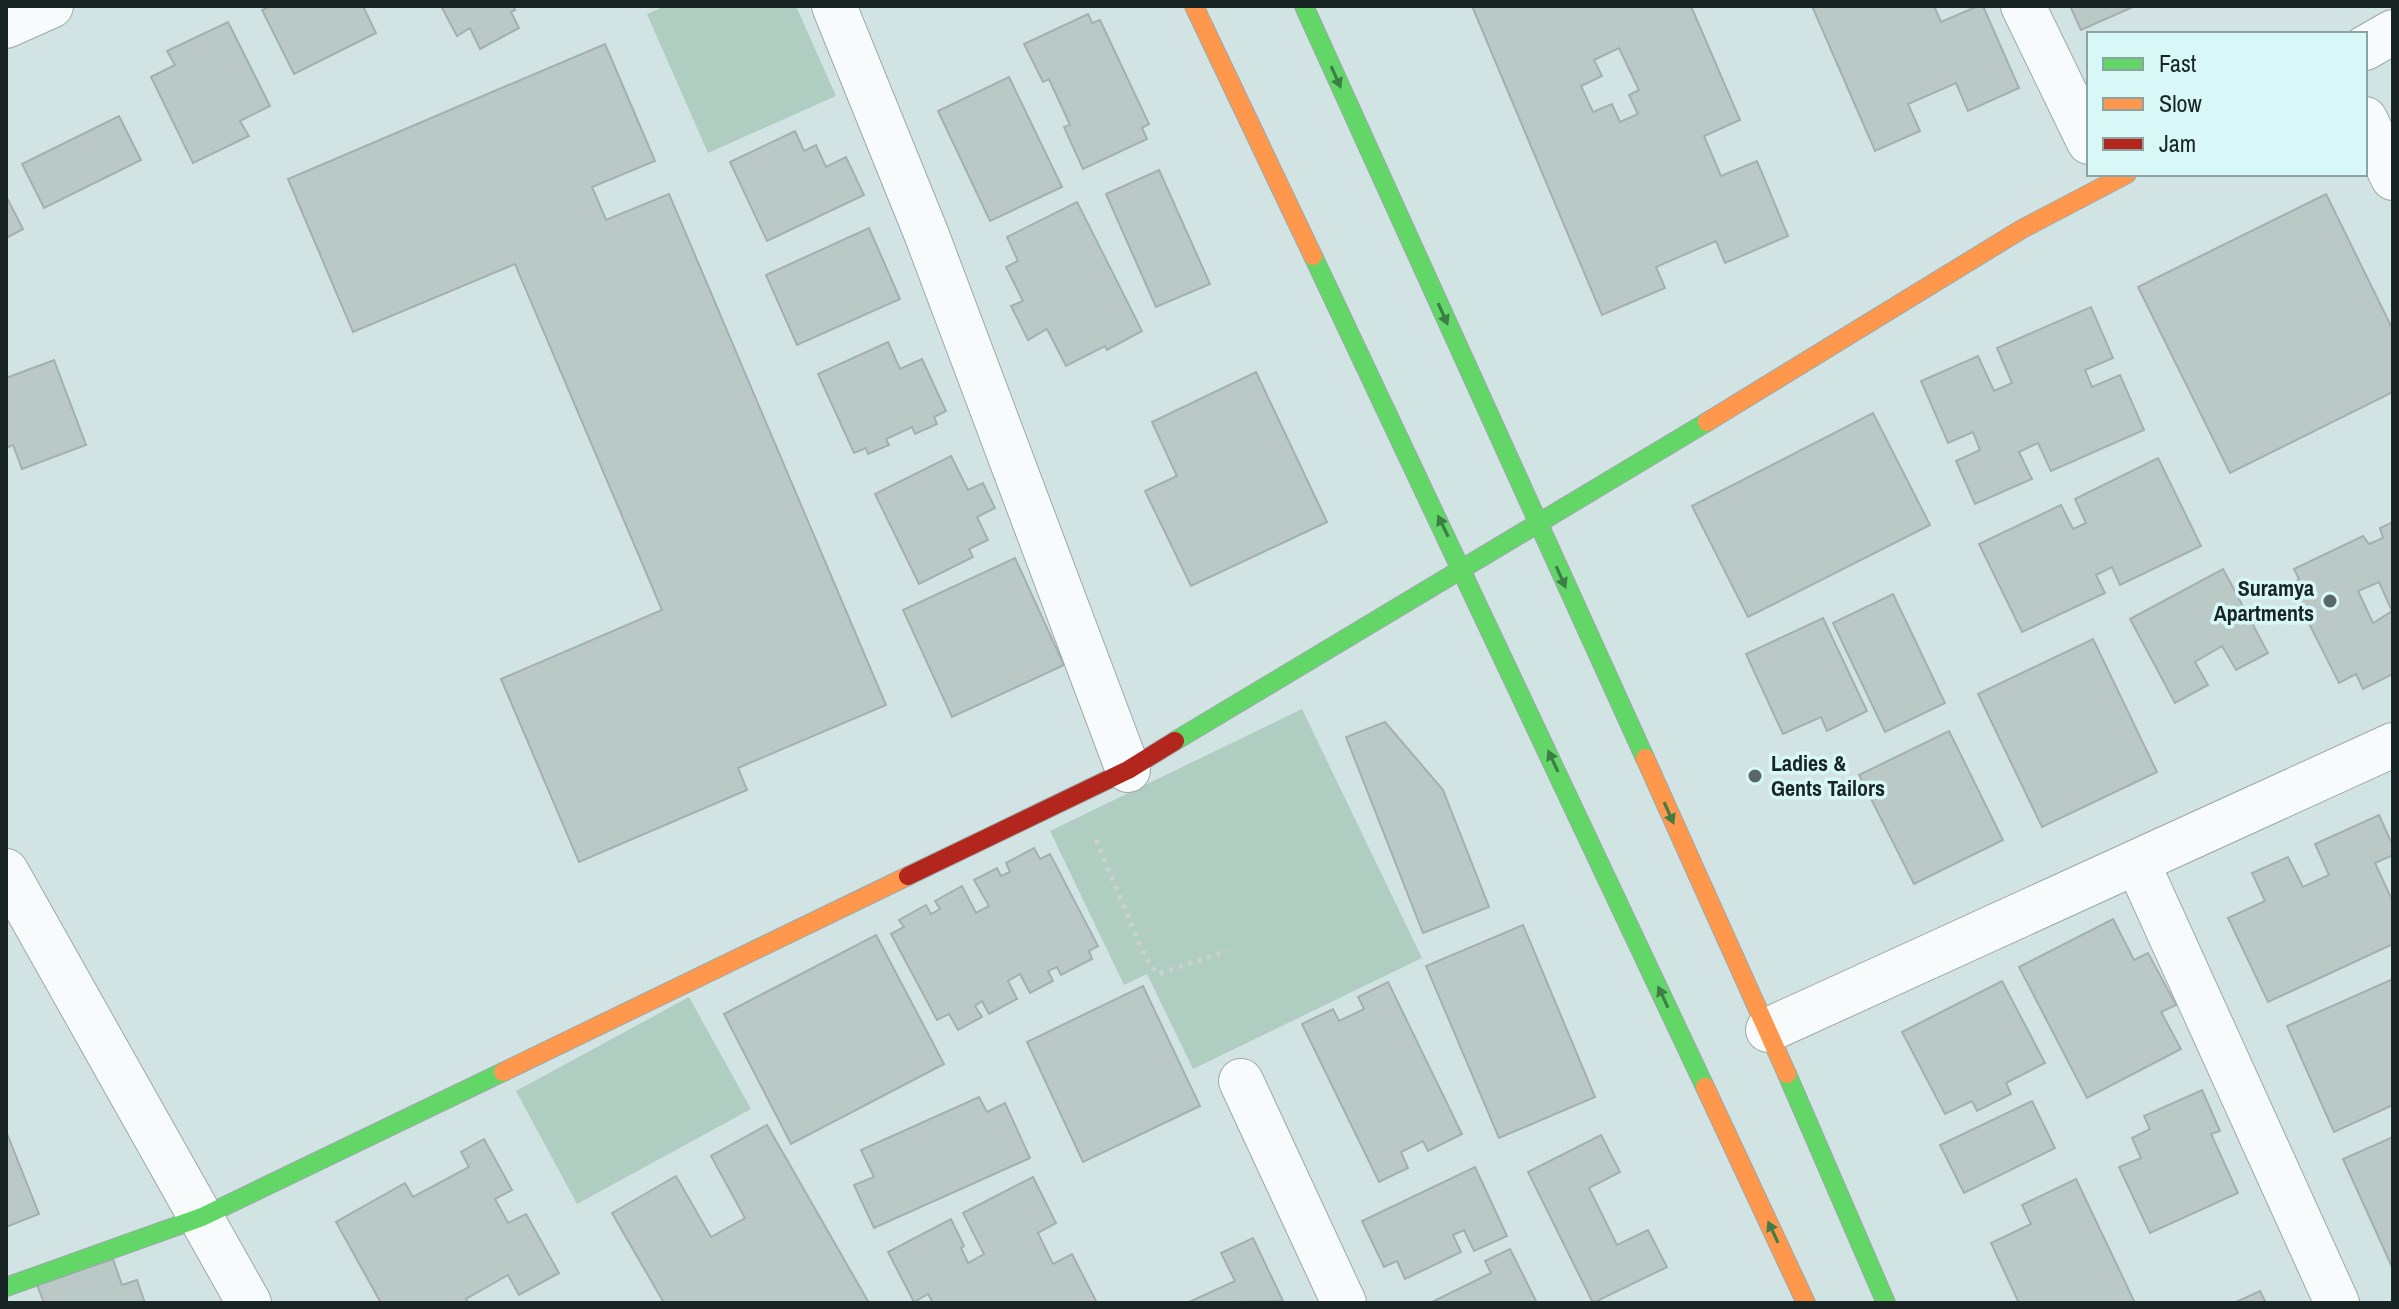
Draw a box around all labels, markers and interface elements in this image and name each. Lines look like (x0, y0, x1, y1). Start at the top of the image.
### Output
legend (2087, 32, 2367, 176)
text: Fast (2159, 47, 2197, 79)
one-way arrow (1329, 65, 1343, 89)
text: Slow (2159, 87, 2202, 119)
text: Jam (2159, 127, 2196, 159)
one-way arrow (1436, 302, 1450, 326)
one-way arrow (1436, 514, 1450, 538)
one-way arrow (1555, 565, 1568, 588)
place label: Suramya Apartments (2214, 573, 2314, 628)
marker: Suramya Apartments (2321, 592, 2339, 610)
place label: Ladies & Gents Tailors (1771, 748, 1885, 803)
one-way arrow (1546, 750, 1560, 773)
marker: Ladies & Gents Tailors (1746, 767, 1764, 785)
one-way arrow (1662, 801, 1676, 825)
one-way arrow (1656, 985, 1670, 1008)
one-way arrow (1766, 1221, 1780, 1244)

